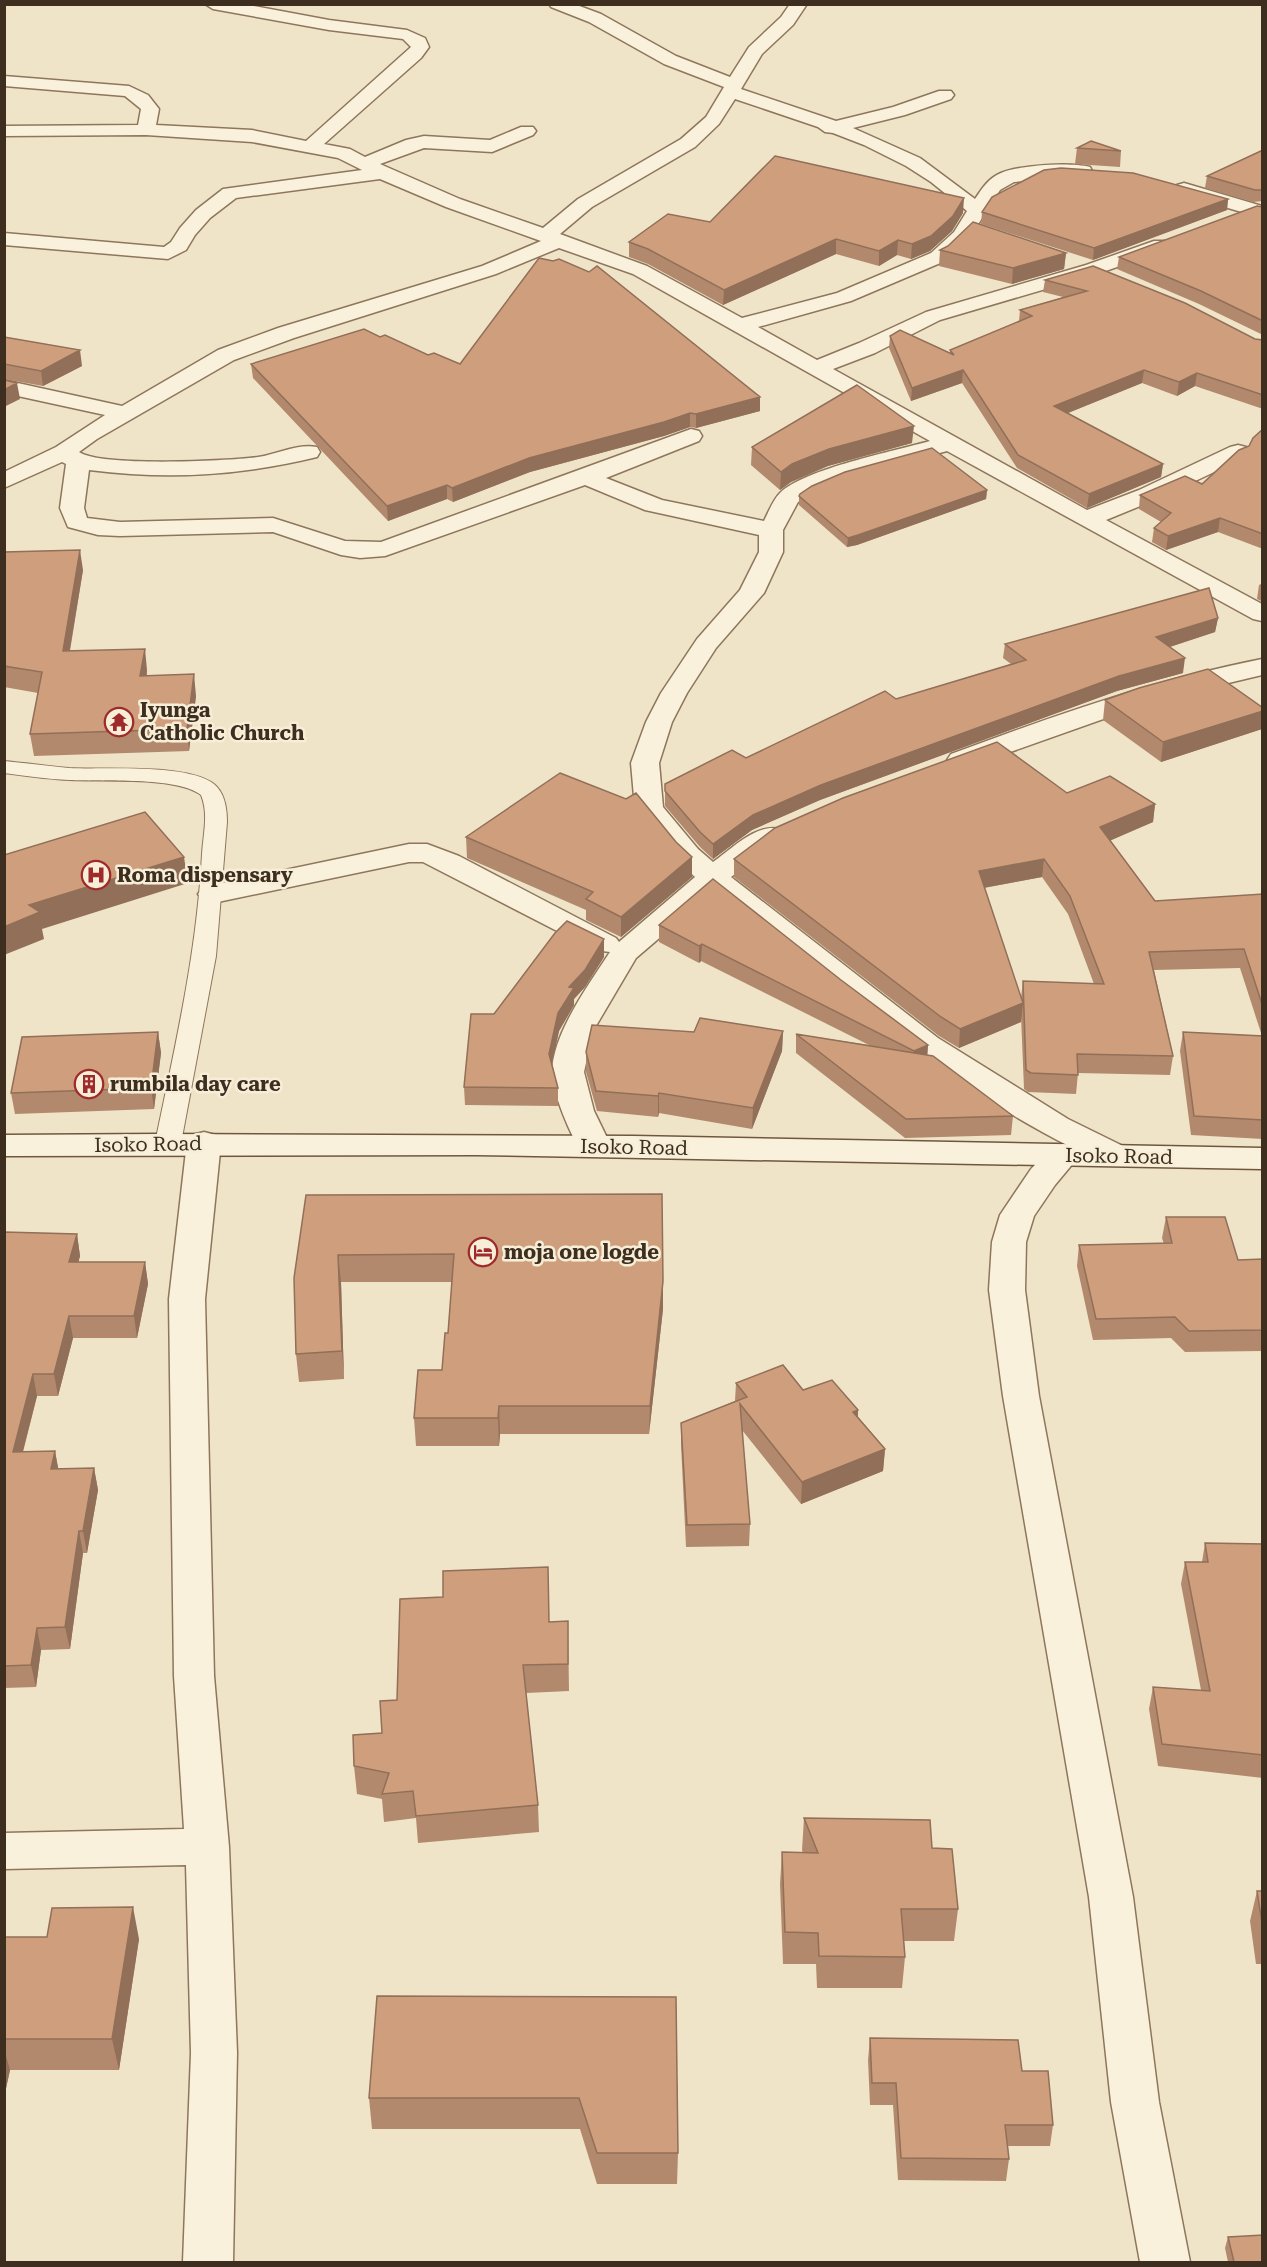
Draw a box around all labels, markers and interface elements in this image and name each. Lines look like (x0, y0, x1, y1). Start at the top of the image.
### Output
place label: Iyunga Catholic Church (140, 698, 305, 745)
temple icon: Iyunga Catholic Church (103, 706, 135, 738)
hospital icon: Roma dispensary (80, 859, 112, 891)
place label: Roma dispensary (117, 863, 293, 887)
building icon: rumbila day care (73, 1068, 105, 1100)
place label: rumbila day care (110, 1072, 281, 1096)
street label: Isoko Road (94, 1131, 202, 1157)
street label: Isoko Road (580, 1134, 688, 1160)
street label: Isoko Road (1065, 1143, 1173, 1169)
hotel icon: moja one logde (467, 1236, 499, 1268)
place label: moja one logde (504, 1240, 659, 1264)

